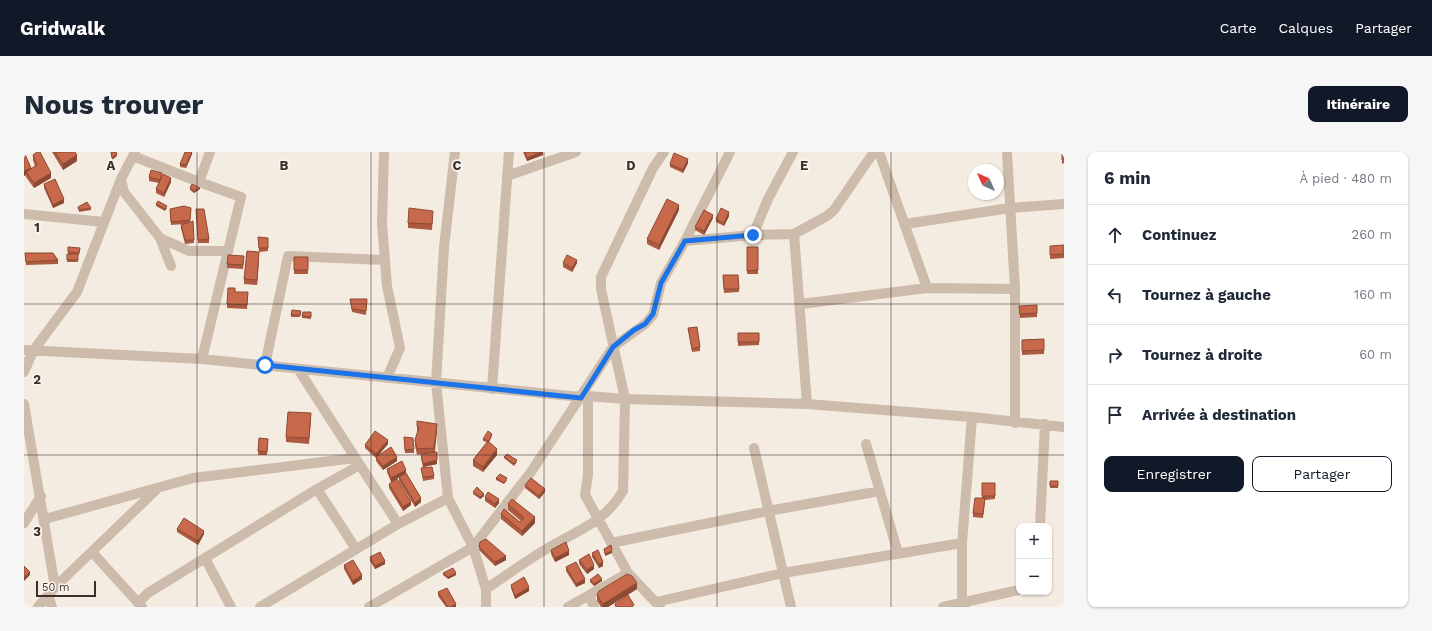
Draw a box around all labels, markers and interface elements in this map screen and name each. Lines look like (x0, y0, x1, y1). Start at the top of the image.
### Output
text: Gridwalk (20, 17, 105, 40)
text: Carte (1220, 20, 1257, 36)
text: Calques (1279, 20, 1333, 36)
text: Partager (1355, 20, 1412, 36)
button: Itinéraire (1308, 86, 1408, 122)
text: Nous trouver (24, 88, 203, 121)
text: A (107, 158, 116, 173)
text: B (280, 158, 289, 173)
text: C (453, 158, 462, 173)
text: D (626, 158, 636, 173)
text: E (800, 158, 808, 173)
north arrow (968, 164, 1004, 200)
text: 6 min (1104, 168, 1151, 188)
text: À pied · 480 m (1300, 171, 1392, 186)
text: 1 (34, 220, 40, 235)
icon: ahead (1104, 224, 1126, 246)
route end (744, 226, 762, 244)
text: Continuez (1142, 226, 1216, 244)
text: 260 m (1352, 227, 1392, 242)
icon: left (1104, 284, 1126, 306)
text: Tournez à gauche (1142, 286, 1271, 304)
text: 160 m (1354, 287, 1392, 302)
icon: right (1104, 344, 1126, 366)
text: Tournez à droite (1142, 346, 1262, 364)
text: 60 m (1359, 347, 1392, 362)
route start (256, 356, 274, 374)
text: 2 (33, 372, 41, 387)
icon: arrive (1104, 404, 1126, 426)
text: Arrivée à destination (1142, 406, 1296, 424)
button: Enregistrer (1104, 456, 1244, 492)
button: Partager (1252, 456, 1392, 492)
map controls (1016, 523, 1052, 595)
button: + (1016, 523, 1052, 559)
text: 3 (33, 524, 41, 539)
button: − (1016, 559, 1052, 595)
scale bar (36, 579, 96, 598)
text: 50 m (42, 581, 69, 594)

